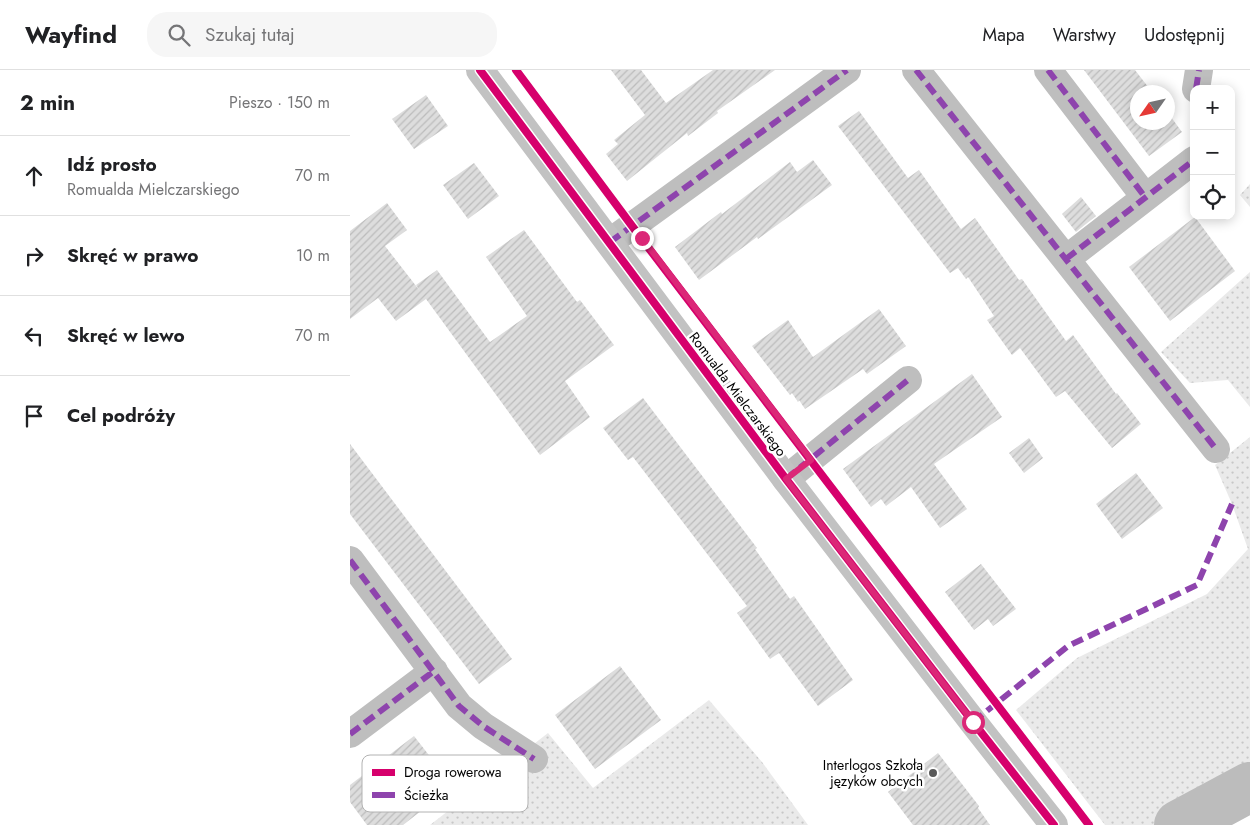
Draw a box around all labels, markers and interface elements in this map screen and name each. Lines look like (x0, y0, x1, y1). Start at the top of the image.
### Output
search box (147, 12, 497, 57)
text: Wayfind (25, 17, 117, 52)
icon: search (165, 21, 193, 49)
text: Szukaj tutaj (205, 21, 295, 48)
text: Mapa (983, 22, 1025, 48)
text: Warstwy (1053, 22, 1116, 48)
text: Udostępnij (1144, 22, 1225, 48)
north arrow (1130, 85, 1175, 130)
map controls (1190, 85, 1235, 220)
button: + (1190, 85, 1235, 130)
text: 2 min (20, 88, 75, 118)
text: Pieszo · 150 m (229, 91, 330, 114)
button: − (1190, 130, 1235, 175)
text: Idź prosto (67, 151, 157, 178)
icon: ahead (20, 162, 48, 190)
text: 70 m (295, 164, 330, 187)
button: locate (1190, 175, 1235, 220)
text: Romualda Mielczarskiego (67, 178, 240, 201)
route end (631, 227, 654, 250)
icon: right (20, 242, 48, 270)
text: Skręć w prawo (67, 242, 199, 269)
text: 10 m (296, 244, 330, 267)
icon: left (20, 322, 48, 350)
text: Skręć w lewo (67, 322, 185, 349)
text: 70 m (295, 324, 330, 347)
street label: Romualda Mielczarskiego (685, 328, 792, 461)
icon: arrive (20, 402, 48, 430)
text: Cel podróży (67, 402, 175, 429)
route start (962, 711, 985, 734)
legend (362, 755, 528, 812)
place label: Interlogos Szkoła języków obcych (823, 755, 923, 791)
text: Droga rowerowa (404, 762, 502, 782)
marker: Interlogos Szkoła języków obcych (927, 767, 939, 779)
text: Ścieżka (404, 785, 449, 805)

